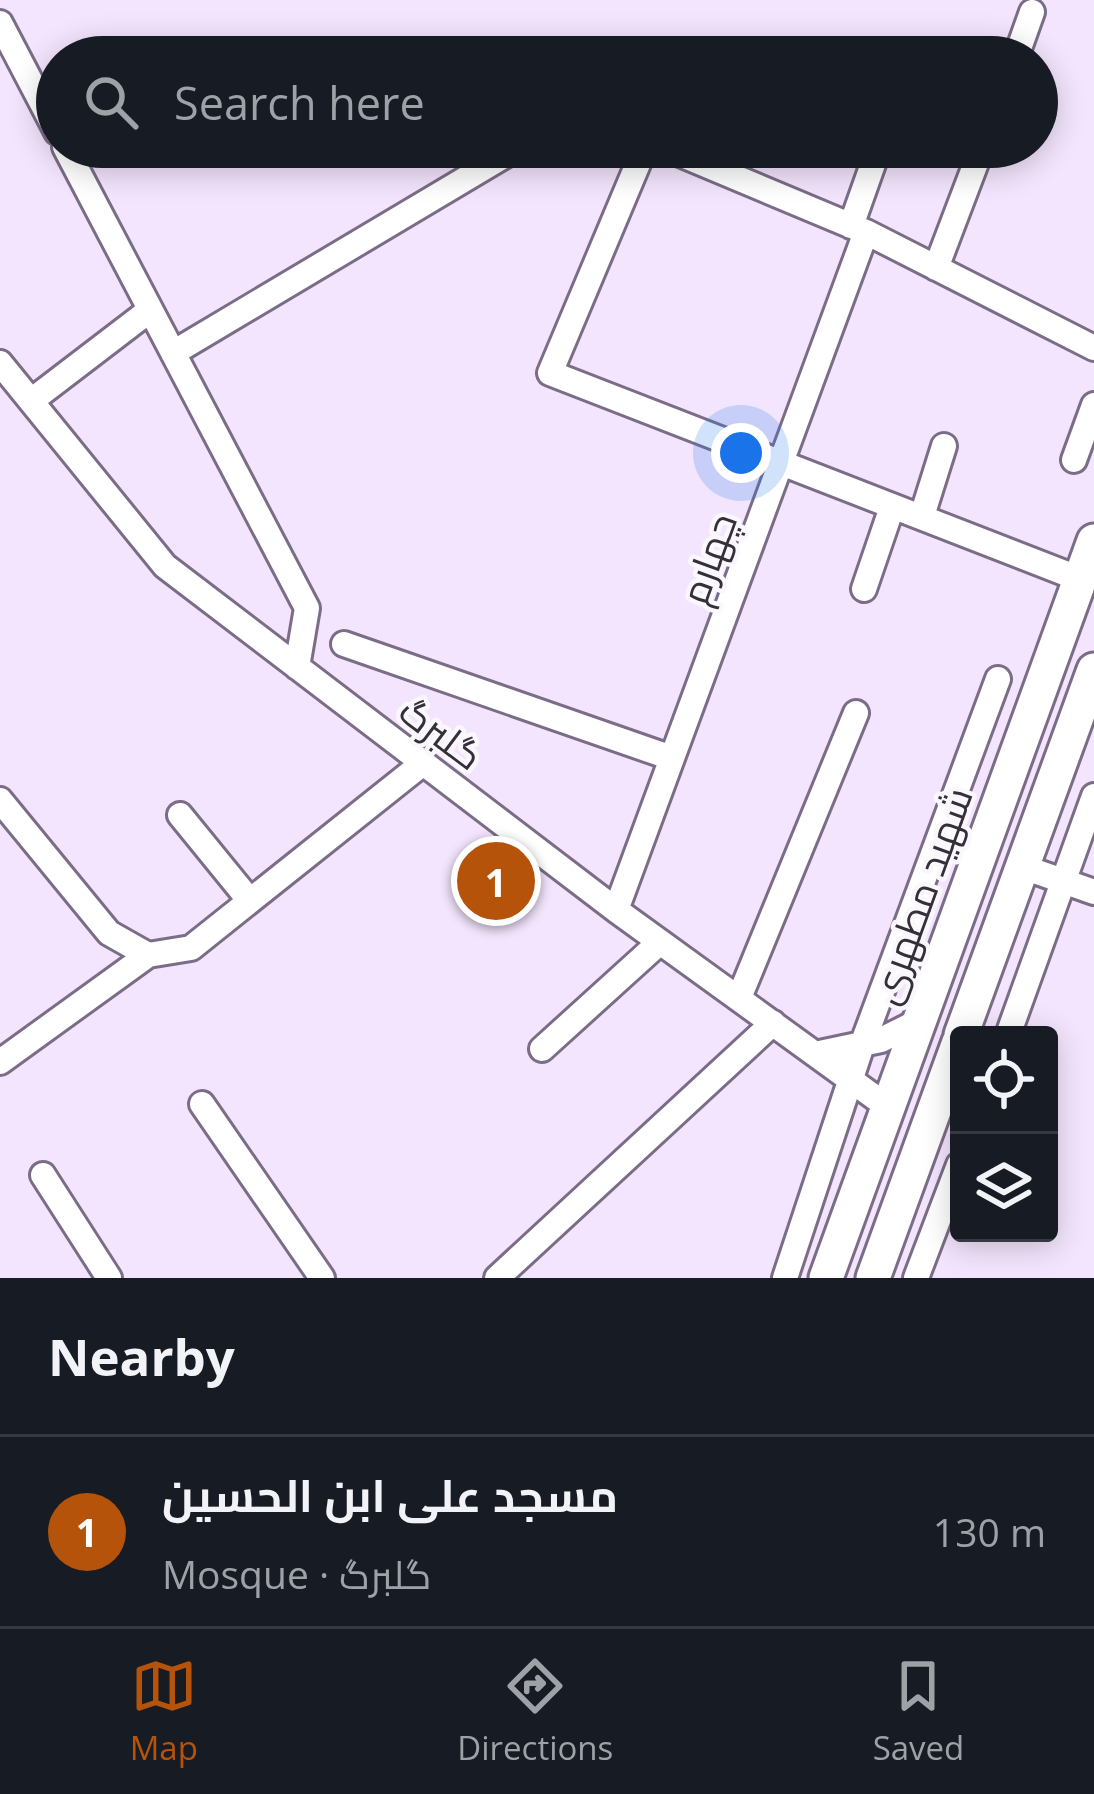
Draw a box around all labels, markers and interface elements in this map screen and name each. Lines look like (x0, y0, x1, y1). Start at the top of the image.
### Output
search box (36, 36, 1058, 168)
icon: search (78, 69, 144, 135)
text: Search here (174, 72, 425, 133)
your location (711, 423, 771, 483)
street label: چهارم (666, 505, 750, 612)
street label: گلبرگ (389, 683, 495, 781)
street label: شهید مطهری (856, 779, 984, 1011)
pin: 1 (457, 836, 535, 926)
map controls (950, 1026, 1058, 1242)
button: locate (950, 1026, 1058, 1134)
button: layers (950, 1134, 1058, 1242)
text: Nearby (48, 1321, 235, 1391)
text: مسجد علی ابن الحسین (162, 1464, 618, 1525)
text: 1 (76, 1505, 98, 1558)
text: 130 m (933, 1505, 1046, 1558)
text: Mosque · گلبرگ (162, 1547, 431, 1600)
tab: Map (130, 1653, 198, 1770)
tab: Directions (457, 1653, 613, 1770)
tab: Saved (873, 1653, 964, 1770)

